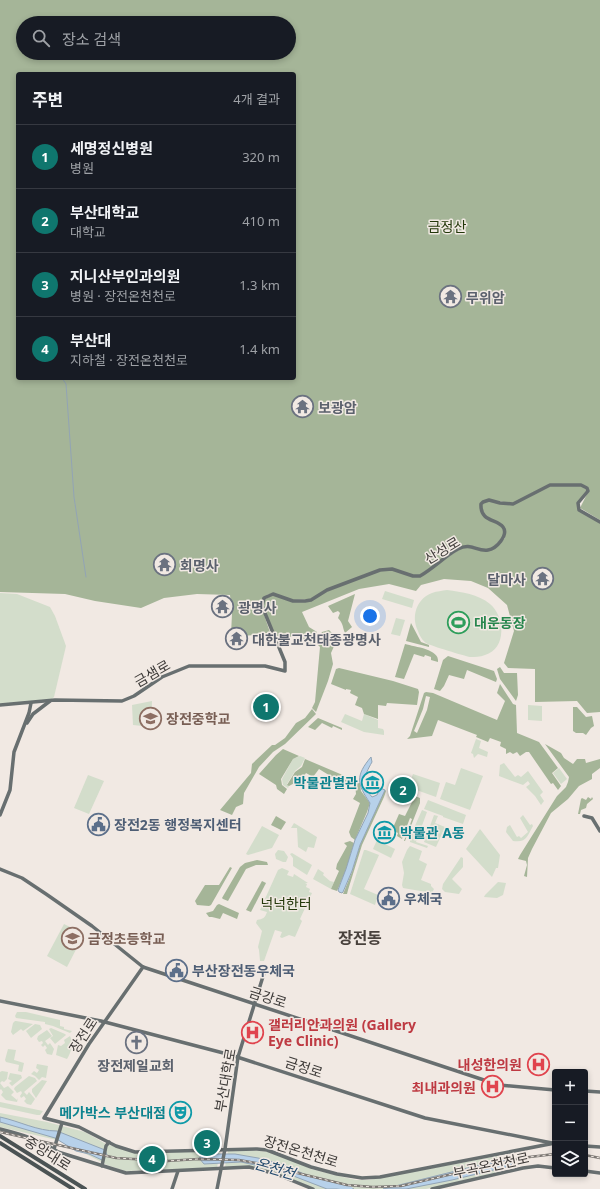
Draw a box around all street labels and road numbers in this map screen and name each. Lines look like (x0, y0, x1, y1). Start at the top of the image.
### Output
street label: 산성로 (421, 532, 464, 568)
street label: 금샘로 (131, 655, 174, 691)
street label: 금강로 (247, 982, 289, 1012)
street label: 장전로 (65, 1014, 102, 1056)
street label: 부산대학로 (210, 1047, 240, 1113)
street label: 금정로 (283, 1052, 325, 1082)
street label: 중앙대로 (21, 1131, 75, 1175)
street label: 장전온천천로 (262, 1132, 340, 1170)
street label: 부곡온천천로 (451, 1148, 531, 1182)

